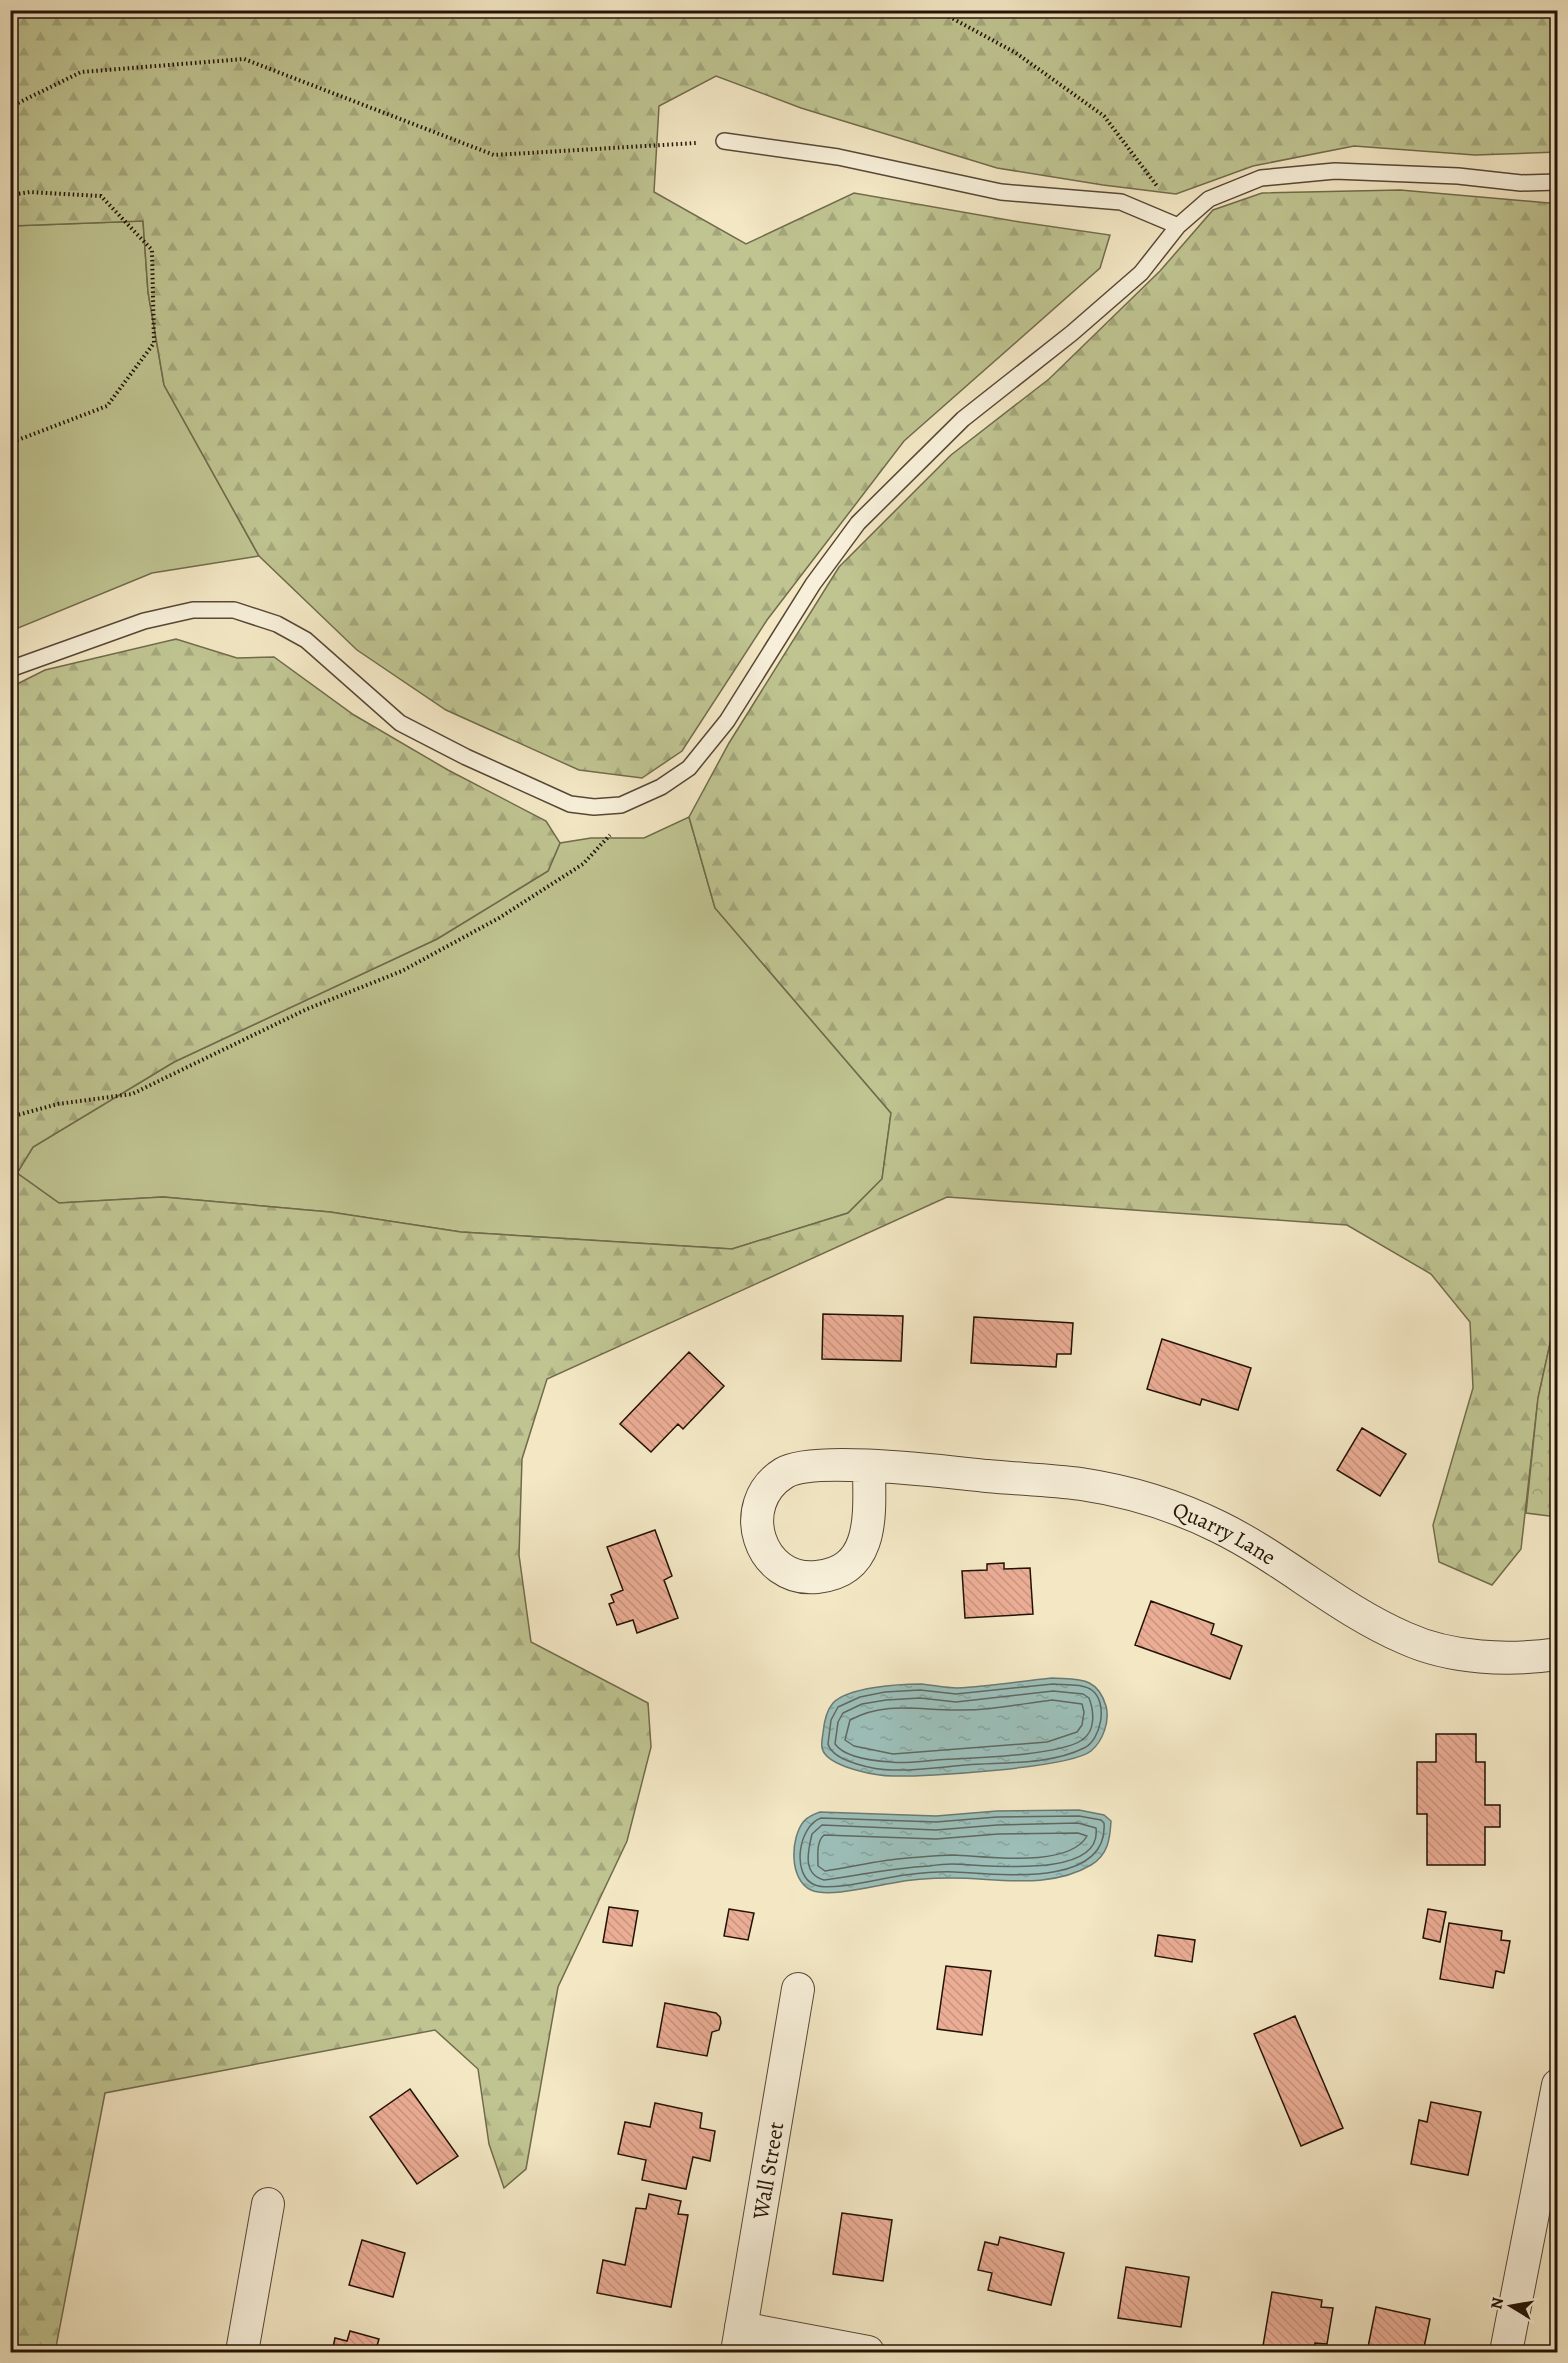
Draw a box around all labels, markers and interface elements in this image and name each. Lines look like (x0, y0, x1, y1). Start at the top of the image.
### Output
street label: Quarry Lane (1168, 1495, 1281, 1572)
street label: Wall Street (745, 2120, 791, 2223)
north arrow (1481, 2276, 1541, 2336)
text: N (1485, 2295, 1509, 2311)

